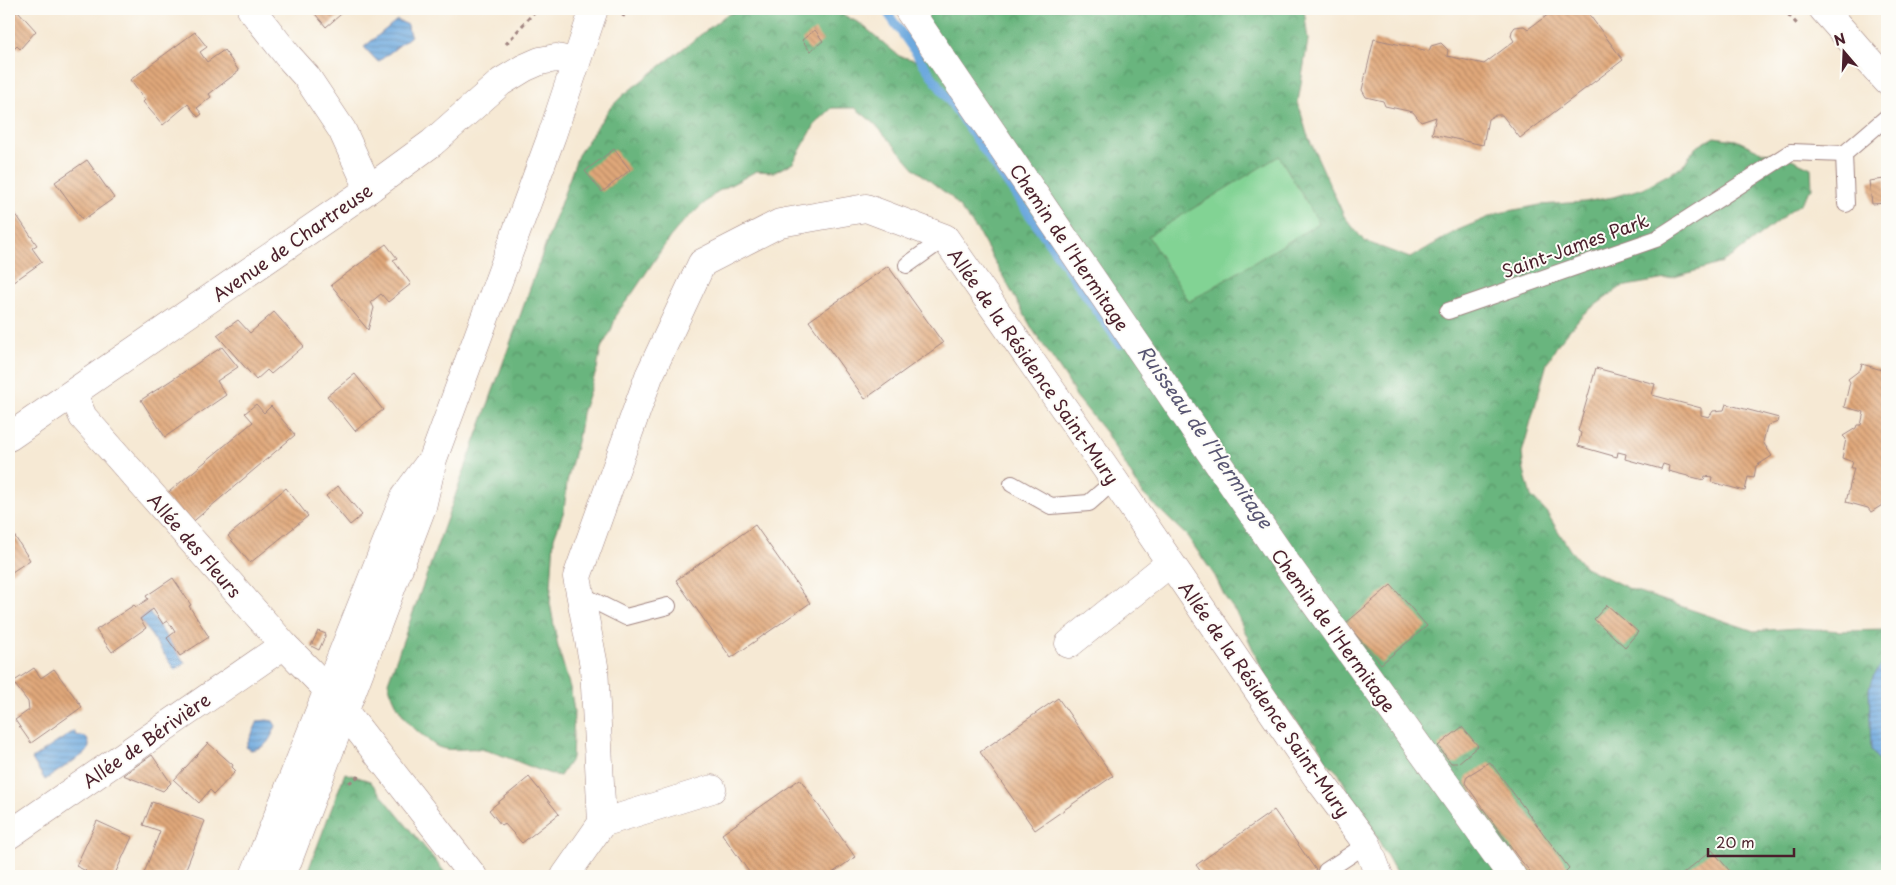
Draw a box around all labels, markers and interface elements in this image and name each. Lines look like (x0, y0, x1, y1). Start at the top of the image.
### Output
north arrow (1818, 28, 1868, 78)
text: N (1831, 28, 1848, 51)
street label: Chemin de l'Hermitage (1004, 158, 1136, 336)
street label: Avenue de Chartreuse (206, 176, 378, 308)
street label: Saint-James Park (1498, 206, 1652, 284)
street label: Allée de la Résidence Saint-Mury (942, 242, 1126, 490)
water label: Ruisseau de l'Hermitage (1132, 339, 1281, 534)
street label: Allée des Fleurs (142, 487, 248, 603)
street label: Chemin de l'Hermitage (1265, 543, 1403, 717)
street label: Allée de la Résidence Saint-Mury (1173, 575, 1357, 823)
street label: Allée de Bérivière (77, 686, 216, 794)
scale bar (1708, 825, 1795, 857)
text: 20 m (1716, 830, 1755, 853)

